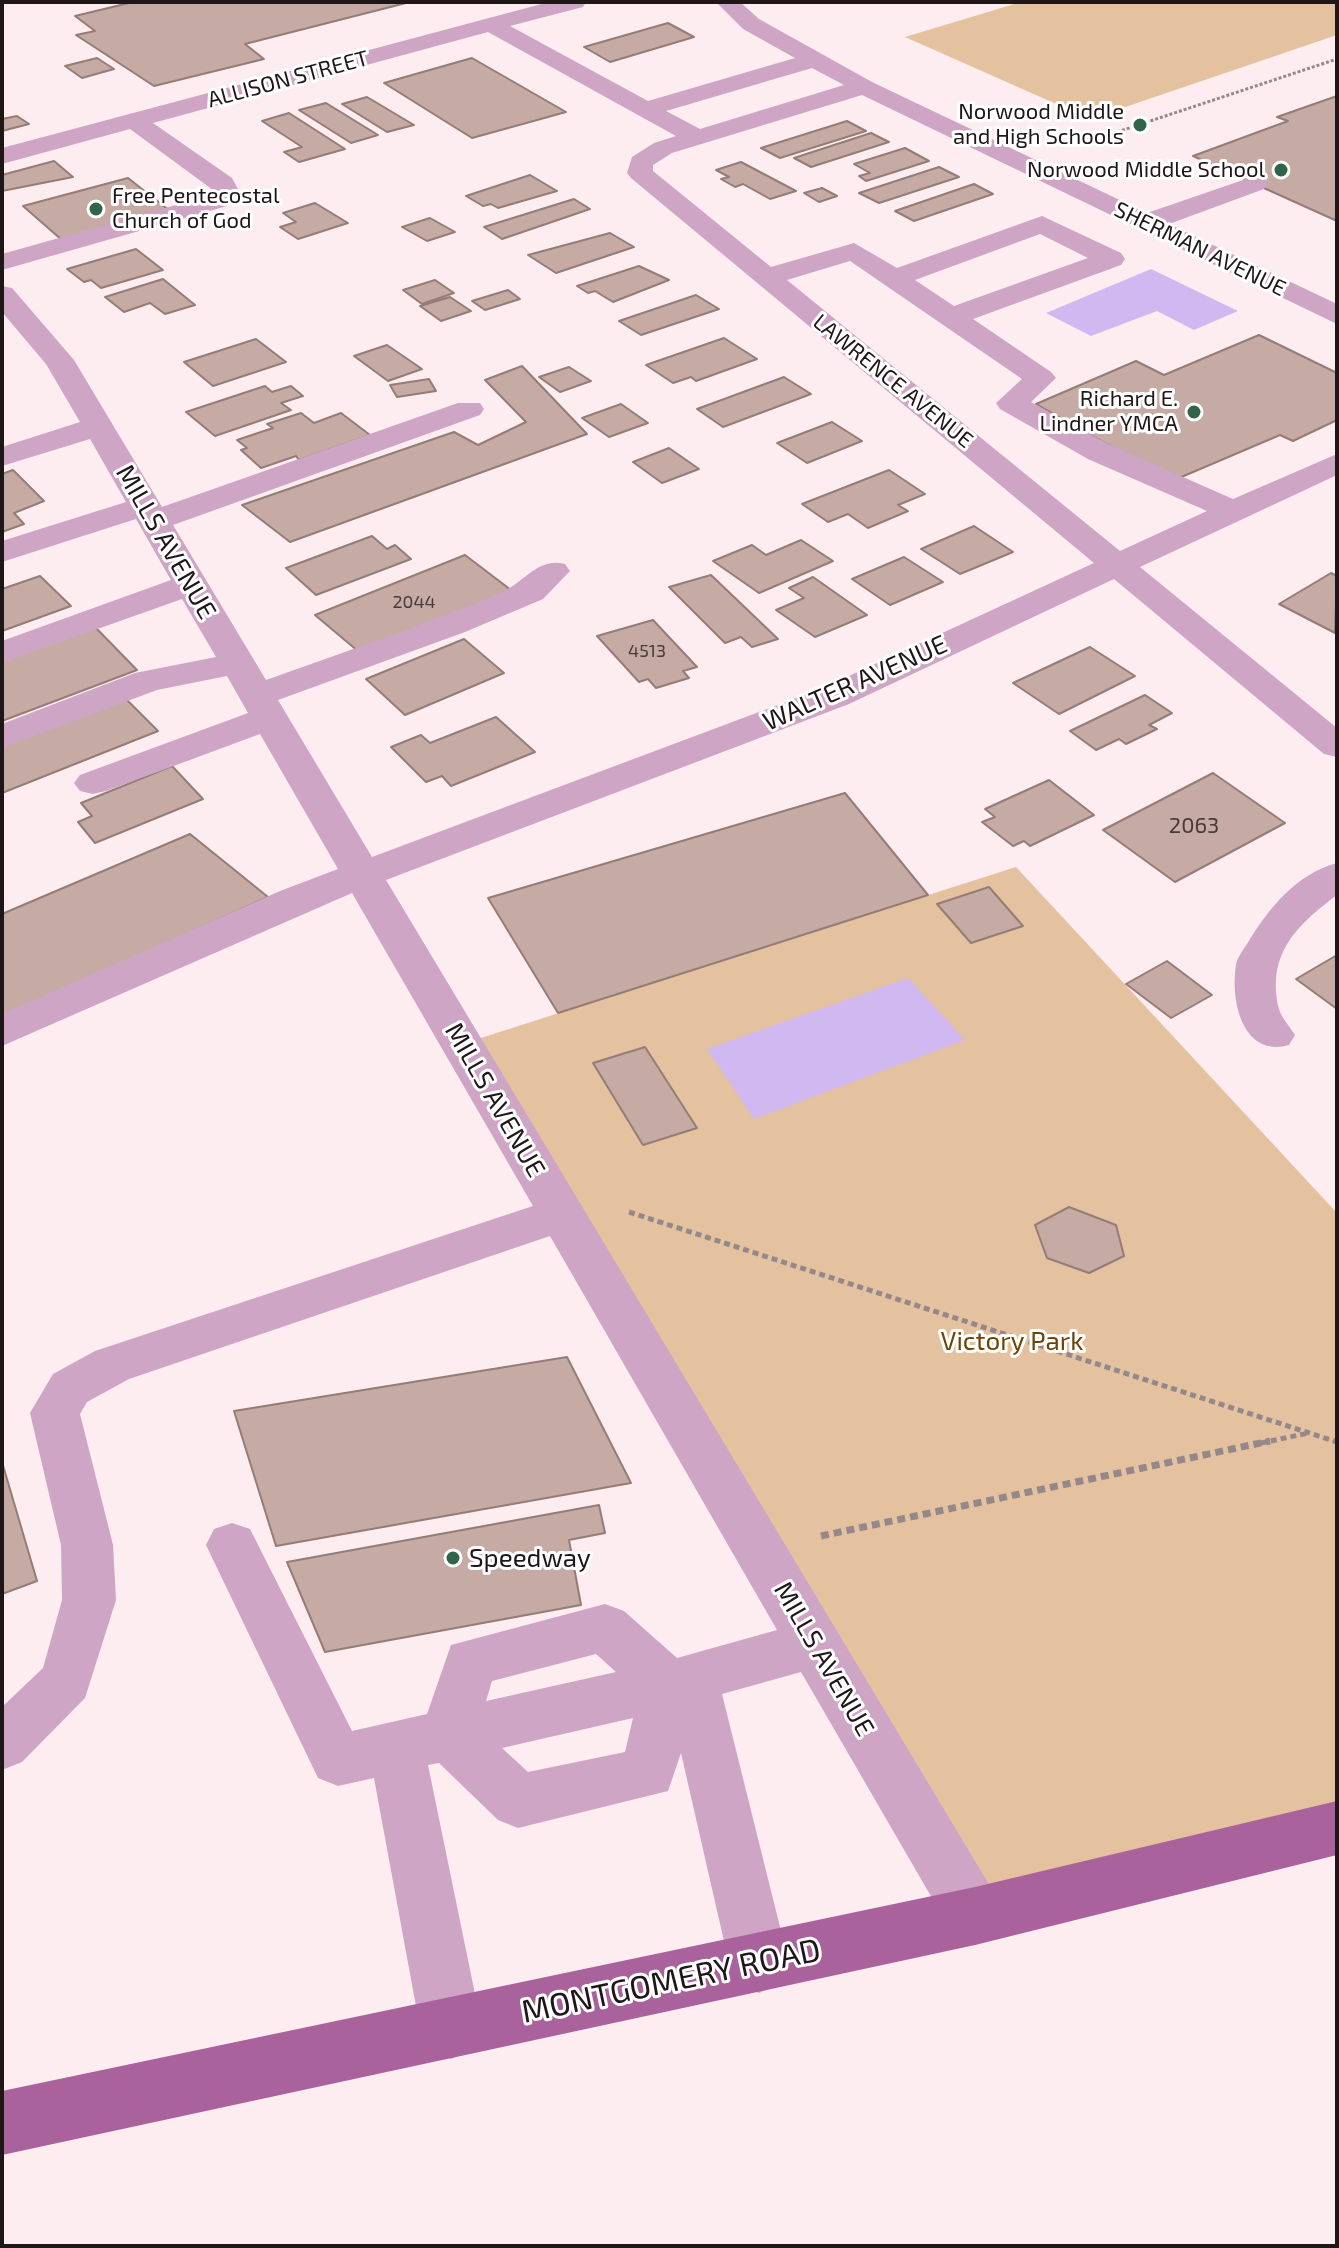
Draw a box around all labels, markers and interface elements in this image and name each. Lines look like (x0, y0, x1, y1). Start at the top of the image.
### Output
street label: ALLISON STREET (205, 45, 371, 113)
place label: Norwood Middle and High Schools (953, 99, 1124, 150)
marker: Norwood Middle and High Schools (1131, 116, 1149, 134)
place label: Norwood Middle School (1027, 157, 1265, 183)
marker: Norwood Middle School (1272, 161, 1290, 179)
place label: Free Pentecostal Church of God (112, 183, 279, 234)
street label: SHERMAN AVENUE (1110, 196, 1290, 302)
marker: Free Pentecostal Church of God (87, 200, 105, 218)
street label: LAWRENCE AVENUE (808, 309, 978, 453)
place label: Richard E. Lindner YMCA (1040, 386, 1178, 438)
marker: Richard E. Lindner YMCA (1185, 403, 1203, 421)
street label: MILLS AVENUE (109, 459, 223, 625)
house number: 2044 (392, 591, 436, 613)
street label: WALTER AVENUE (758, 628, 952, 738)
house number: 4513 (628, 640, 666, 662)
house number: 2063 (1169, 813, 1219, 839)
street label: MILLS AVENUE (438, 1017, 552, 1183)
park label: Victory Park (941, 1325, 1083, 1357)
place label: Speedway (469, 1542, 591, 1574)
marker: Speedway (444, 1549, 462, 1567)
street label: MILLS AVENUE (767, 1576, 881, 1742)
street label: MONTGOMERY ROAD (518, 1931, 824, 2031)

